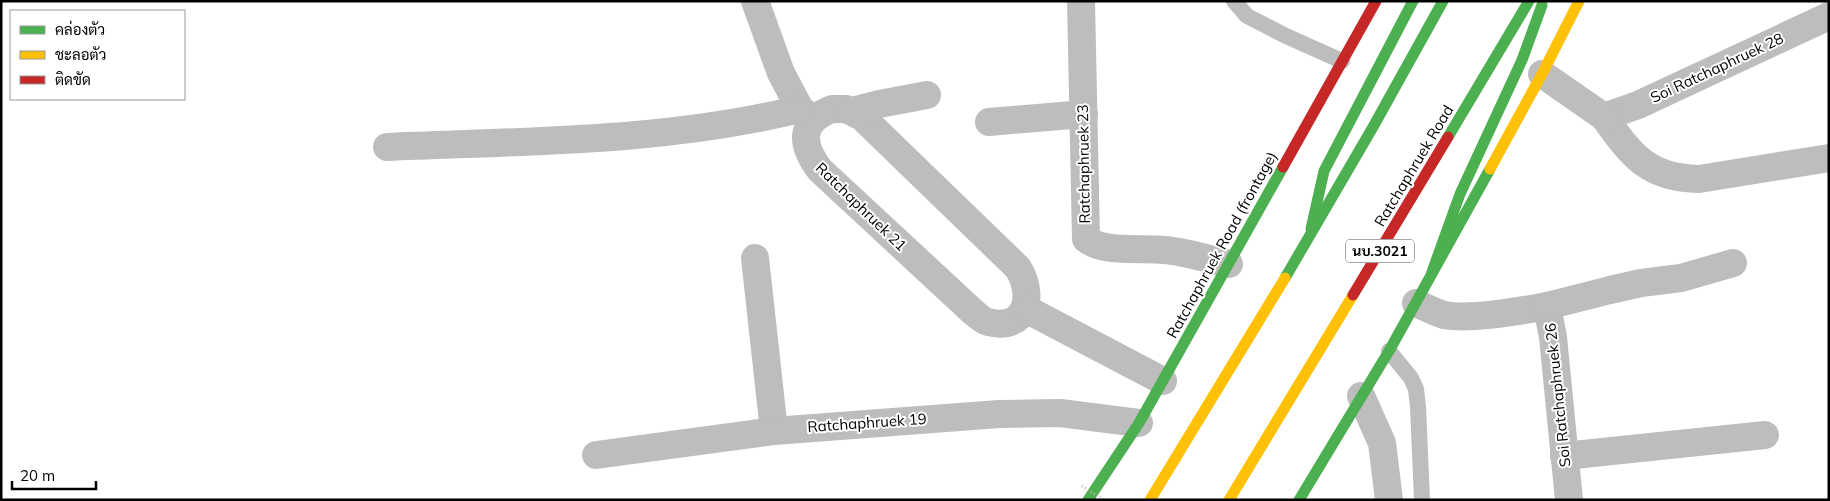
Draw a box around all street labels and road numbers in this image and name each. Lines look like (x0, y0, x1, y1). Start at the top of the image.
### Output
street label: Soi Ratchaphruek 28 (1647, 28, 1786, 107)
street label: Ratchaphruek Road (1370, 102, 1457, 230)
street label: Ratchaphruek 23 (1073, 104, 1094, 224)
street label: Ratchaphruek Road (frontage) (1162, 148, 1281, 342)
street label: Ratchaphruek 21 (812, 158, 911, 255)
road number: นบ.3021 (1346, 240, 1414, 262)
street label: Soi Ratchaphruek 26 (1540, 322, 1575, 468)
street label: Ratchaphruek 19 (807, 409, 927, 436)

